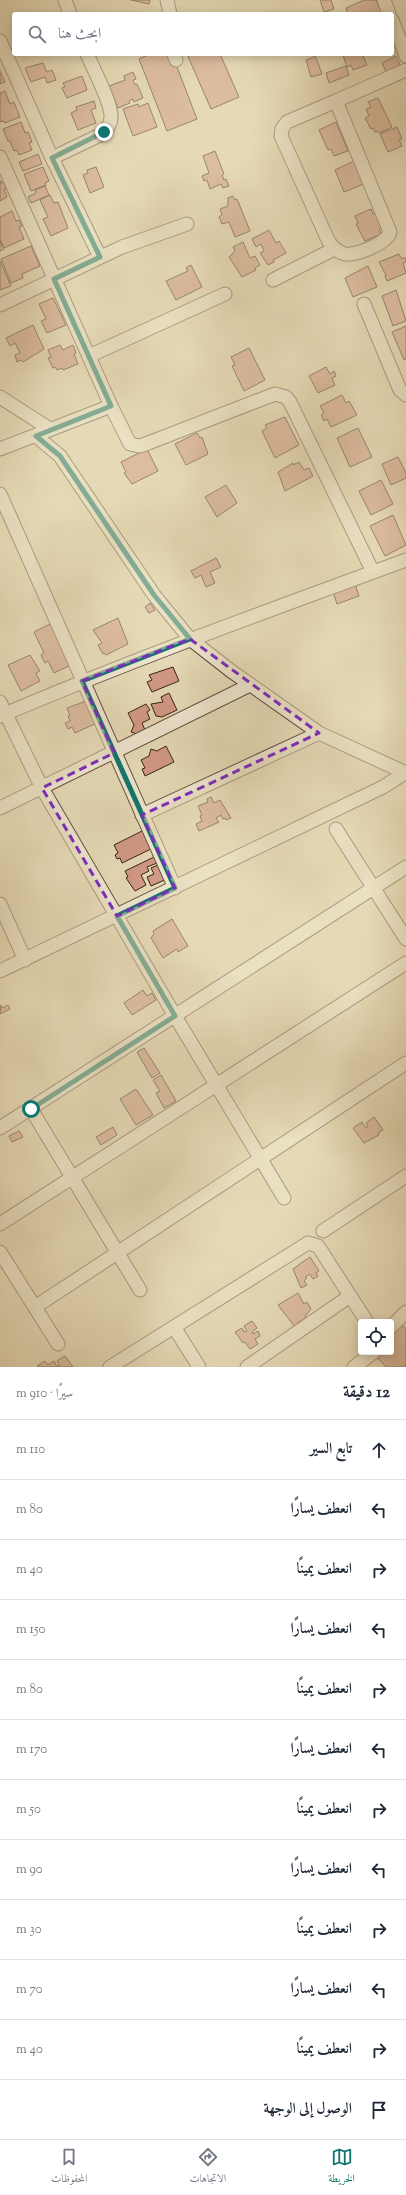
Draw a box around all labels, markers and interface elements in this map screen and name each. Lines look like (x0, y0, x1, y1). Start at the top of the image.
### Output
search box (12, 12, 394, 56)
icon: search (26, 23, 48, 45)
text: ابحث هنا (58, 24, 101, 45)
route end (95, 123, 113, 141)
route start (22, 1100, 40, 1118)
map controls (358, 1319, 394, 1355)
button: locate (358, 1319, 394, 1355)
text: 12 دقيقة (343, 1381, 390, 1405)
text: سيرًا · 910 m (16, 1385, 73, 1403)
text: تابع السير (310, 1439, 352, 1460)
icon: ahead (368, 1439, 390, 1461)
text: 110 m (16, 1441, 45, 1459)
text: انعطف يسارًا (291, 1499, 352, 1520)
icon: left (368, 1499, 390, 1521)
text: 80 m (16, 1501, 43, 1519)
text: انعطف يمينًا (297, 1559, 352, 1580)
icon: right (368, 1559, 390, 1581)
text: 40 m (16, 1561, 43, 1579)
text: انعطف يسارًا (291, 1619, 352, 1640)
icon: left (368, 1619, 390, 1641)
text: 150 m (16, 1621, 45, 1639)
text: انعطف يمينًا (297, 1679, 352, 1700)
icon: right (368, 1679, 390, 1701)
text: 80 m (16, 1681, 43, 1699)
text: انعطف يسارًا (291, 1739, 352, 1760)
icon: left (368, 1739, 390, 1761)
text: 170 m (16, 1741, 47, 1759)
text: انعطف يمينًا (297, 1799, 352, 1820)
icon: right (368, 1799, 390, 1821)
text: 50 m (16, 1801, 41, 1819)
text: انعطف يسارًا (291, 1859, 352, 1880)
icon: left (368, 1859, 390, 1881)
text: 90 m (16, 1861, 43, 1879)
text: انعطف يمينًا (297, 1919, 352, 1940)
icon: right (368, 1919, 390, 1941)
text: 30 m (16, 1921, 42, 1939)
text: انعطف يسارًا (291, 1979, 352, 2000)
icon: left (368, 1979, 390, 2001)
text: 70 m (16, 1981, 43, 1999)
text: انعطف يمينًا (297, 2039, 352, 2060)
icon: right (368, 2039, 390, 2061)
text: 40 m (16, 2041, 43, 2059)
text: الوصول إلى الوجهة (263, 2099, 352, 2120)
icon: arrive (368, 2099, 390, 2121)
tab: المحفوظات (51, 2146, 87, 2189)
tab: الاتجاهات (189, 2146, 226, 2189)
tab: الخريطة (328, 2146, 355, 2189)

